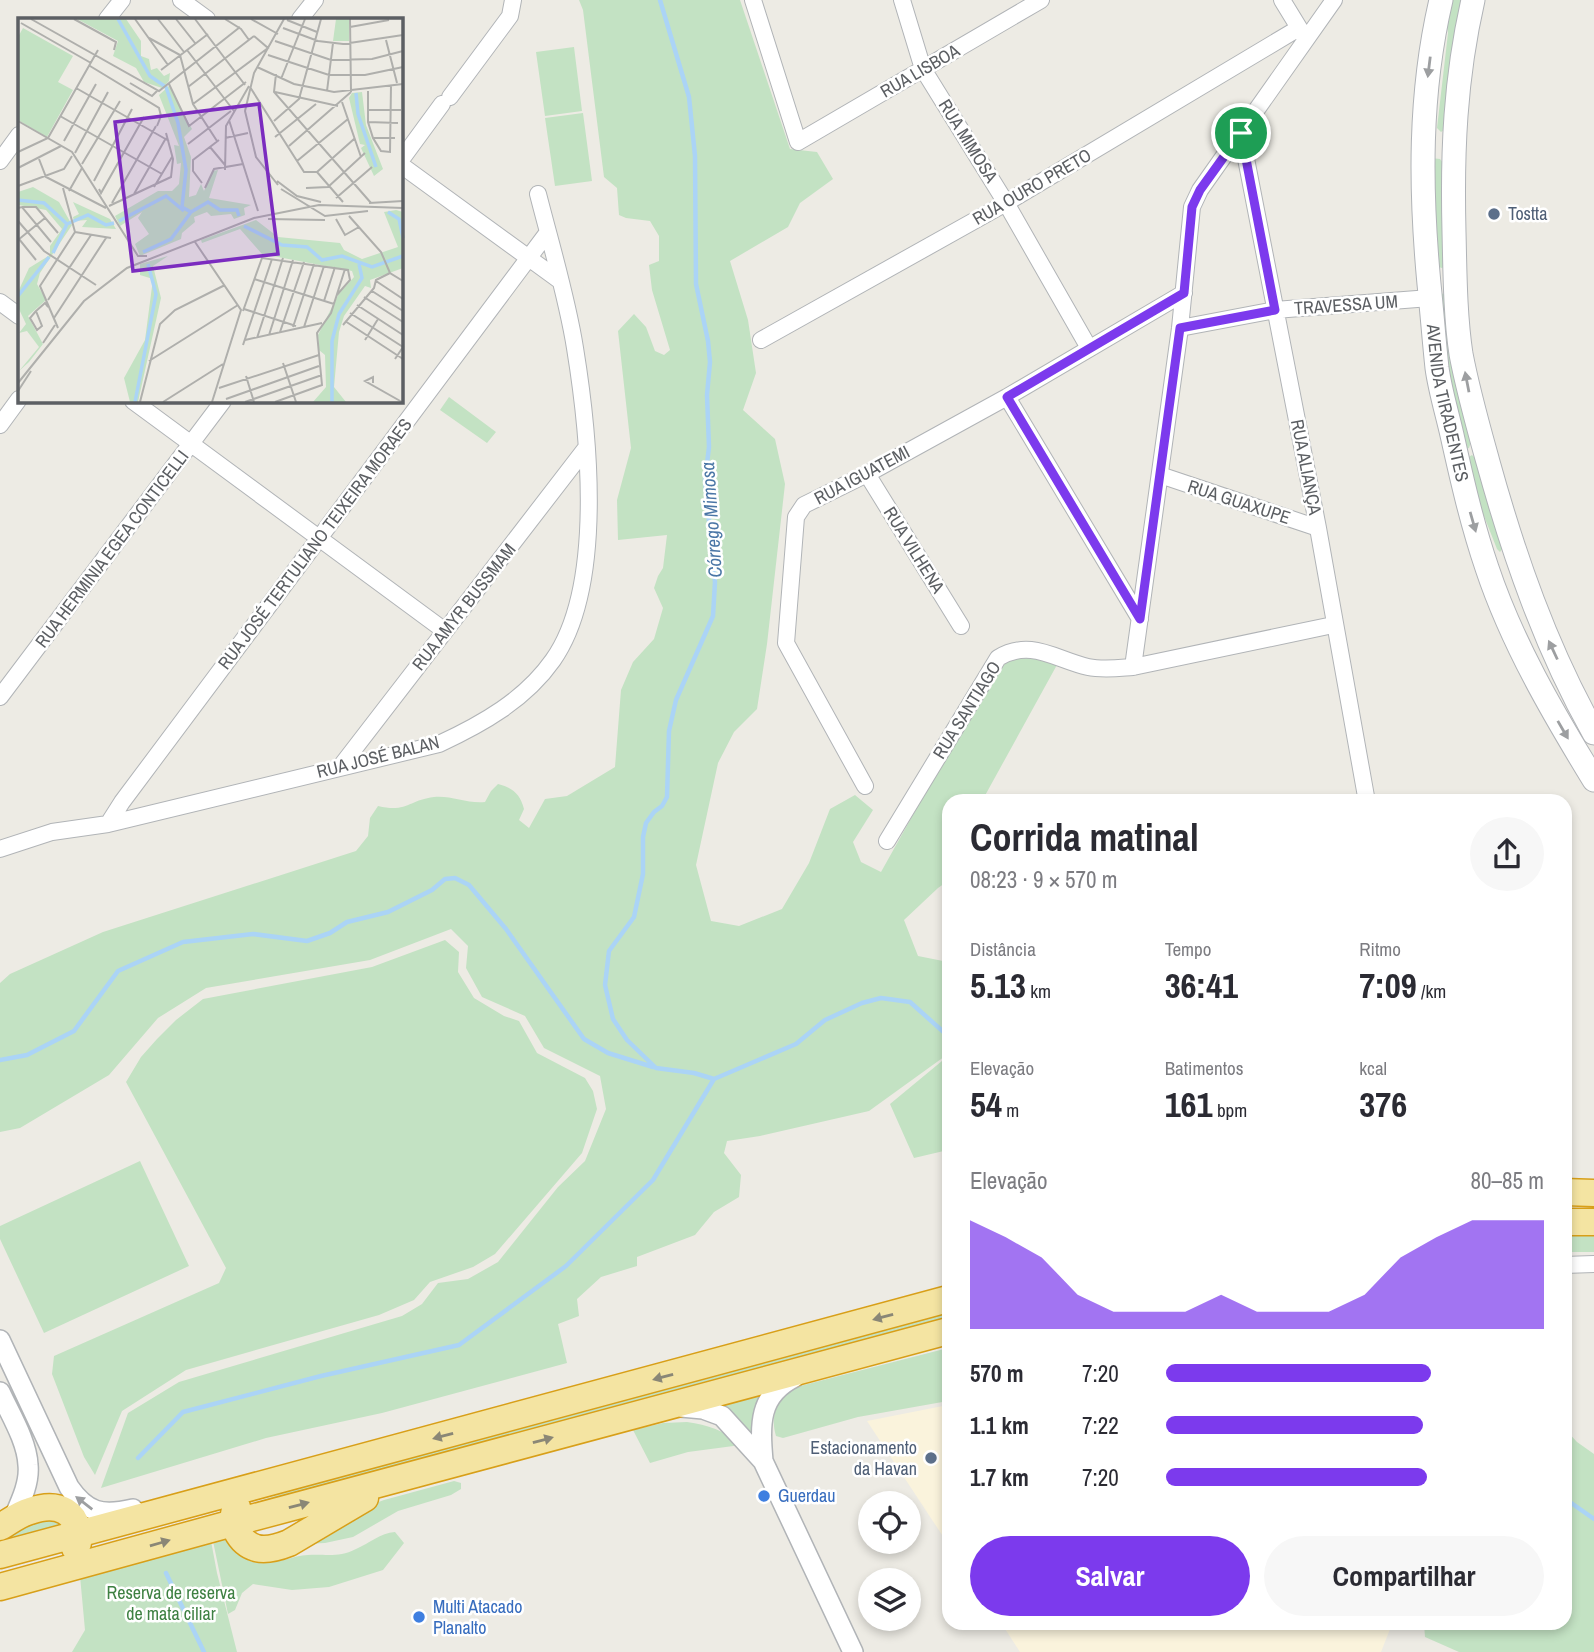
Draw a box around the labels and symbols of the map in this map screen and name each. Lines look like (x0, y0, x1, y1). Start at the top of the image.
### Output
inset map (18, 18, 402, 402)
street label: RUA LISBOA (875, 38, 964, 103)
one-way arrow (1423, 56, 1434, 78)
street label: RUA MIMOSA (933, 94, 1004, 187)
pin (1211, 103, 1271, 163)
street label: RUA OURO PRETO (968, 142, 1096, 231)
place label: Tostta (1508, 201, 1547, 226)
marker: Tostta (1486, 206, 1502, 222)
street label: TRAVESSA UM (1293, 288, 1399, 321)
street label: AVENIDA TIRADENTES (1421, 322, 1475, 484)
one-way arrow (1462, 371, 1473, 393)
street label: RUA JOSÉ TERTULIANO TEIXEIRA MORAES (212, 413, 418, 674)
street label: RUA ALIANÇA (1285, 417, 1328, 517)
street label: RUA IGUATEMI (810, 439, 914, 510)
street label: RUA HERMINIA EGEA CONTICELLI (29, 445, 194, 653)
water label: Córrego Mimosa (694, 461, 728, 579)
street label: RUA GUAXUPE (1185, 473, 1294, 530)
street label: RUA VILHENA (878, 502, 951, 598)
one-way arrow (1469, 511, 1479, 532)
street label: RUA AMYR BUSSMAM (406, 538, 521, 675)
one-way arrow (1547, 640, 1559, 660)
street label: RUA SANTIAGO (927, 656, 1007, 763)
one-way arrow (1557, 720, 1569, 739)
street label: RUA JOSÉ BALAN (314, 729, 442, 784)
one-way arrow (871, 1312, 893, 1323)
one-way arrow (652, 1372, 673, 1382)
one-way arrow (432, 1431, 454, 1442)
one-way arrow (532, 1434, 554, 1445)
place label: Estacionamento da Havan (810, 1435, 917, 1481)
marker: Estacionamento da Havan (923, 1450, 939, 1466)
place label: Guerdau (778, 1483, 835, 1508)
marker: Guerdau (756, 1488, 772, 1504)
one-way arrow (75, 1495, 93, 1510)
one-way arrow (288, 1499, 310, 1510)
one-way arrow (149, 1537, 171, 1548)
park label: Reserva de reserva de mata ciliar (107, 1580, 235, 1626)
place label: Multi Atacado Planalto (433, 1594, 522, 1640)
marker: Multi Atacado Planalto (411, 1609, 427, 1625)

